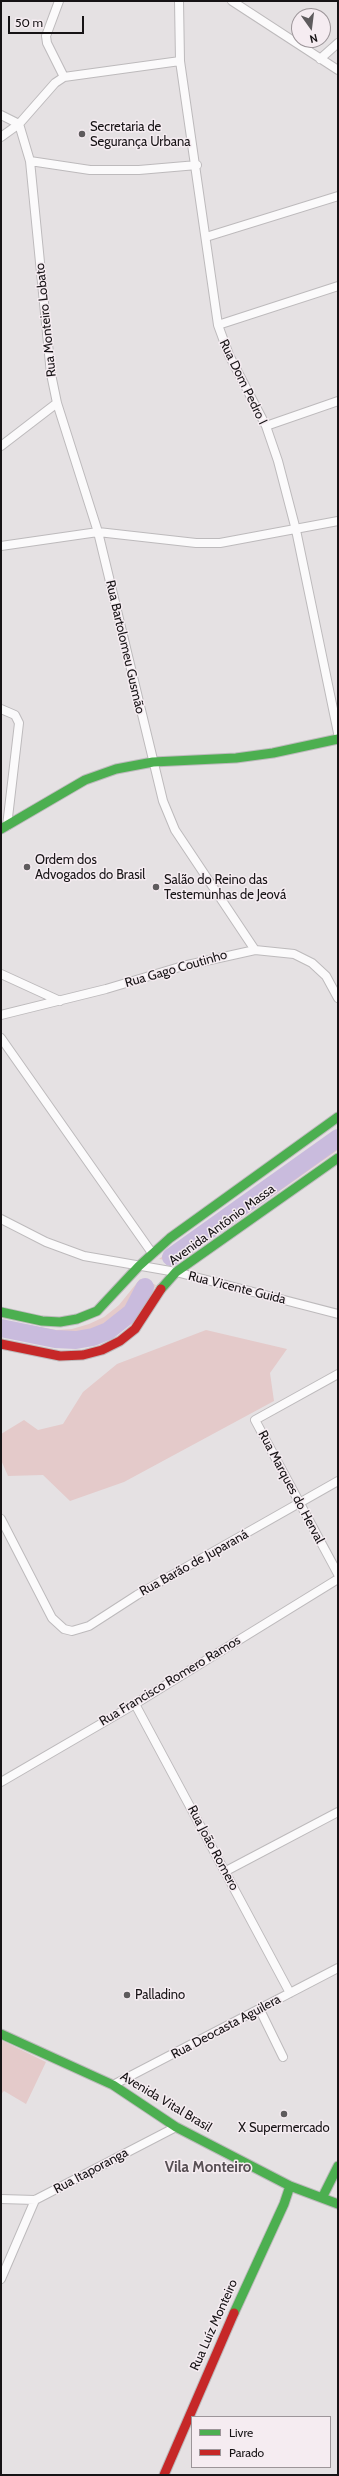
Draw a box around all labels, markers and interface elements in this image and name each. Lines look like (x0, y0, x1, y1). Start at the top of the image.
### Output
scale bar (10, 8, 86, 34)
north arrow (291, 8, 331, 48)
text: 50 m (15, 15, 43, 30)
text: N (308, 31, 319, 46)
place label: Secretaria de Segurança Urbana (90, 119, 190, 150)
marker: Secretaria de Segurança Urbana (77, 129, 87, 139)
street label: Rua Monteiro Lobato (32, 262, 60, 378)
street label: Rua Dom Pedro I (216, 337, 270, 427)
street label: Rua Bartolomeu Gusmão (102, 579, 148, 715)
place label: Ordem dos Advogados do Brasil (35, 852, 145, 883)
marker: Ordem dos Advogados do Brasil (22, 862, 32, 872)
place label: Salão do Reino das Testemunhas de Jeová (164, 872, 286, 903)
marker: Salão do Reino das Testemunhas de Jeová (151, 882, 161, 892)
street label: Rua Gago Coutinho (123, 947, 229, 991)
street label: Avenida Antônio Massa (166, 1181, 278, 1269)
street label: Rua Vicente Guida (187, 1268, 287, 1308)
street label: Rua Marques do Herval (255, 1428, 327, 1546)
street label: Rua Barão de Juparaná (137, 1527, 251, 1599)
street label: Rua Francisco Romero Ramos (97, 1633, 243, 1729)
street label: Rua João Romero (184, 1803, 242, 1893)
place label: Palladino (135, 1987, 185, 2003)
marker: Palladino (122, 1990, 132, 2000)
street label: Rua Deocasta Aguilera (169, 1992, 283, 2062)
street label: Avenida Vital Brasil (117, 2069, 215, 2135)
marker: X Supermercado (279, 2109, 289, 2119)
place label: X Supermercado (238, 2120, 330, 2136)
street label: Rua Itaporanga (51, 2145, 131, 2197)
district label: Vila Monteiro (165, 2159, 251, 2177)
street label: Rua Luíz Monteiro (187, 2277, 241, 2373)
legend (191, 2416, 331, 2468)
text: Livre (229, 2425, 253, 2440)
text: Parado (229, 2445, 264, 2460)

